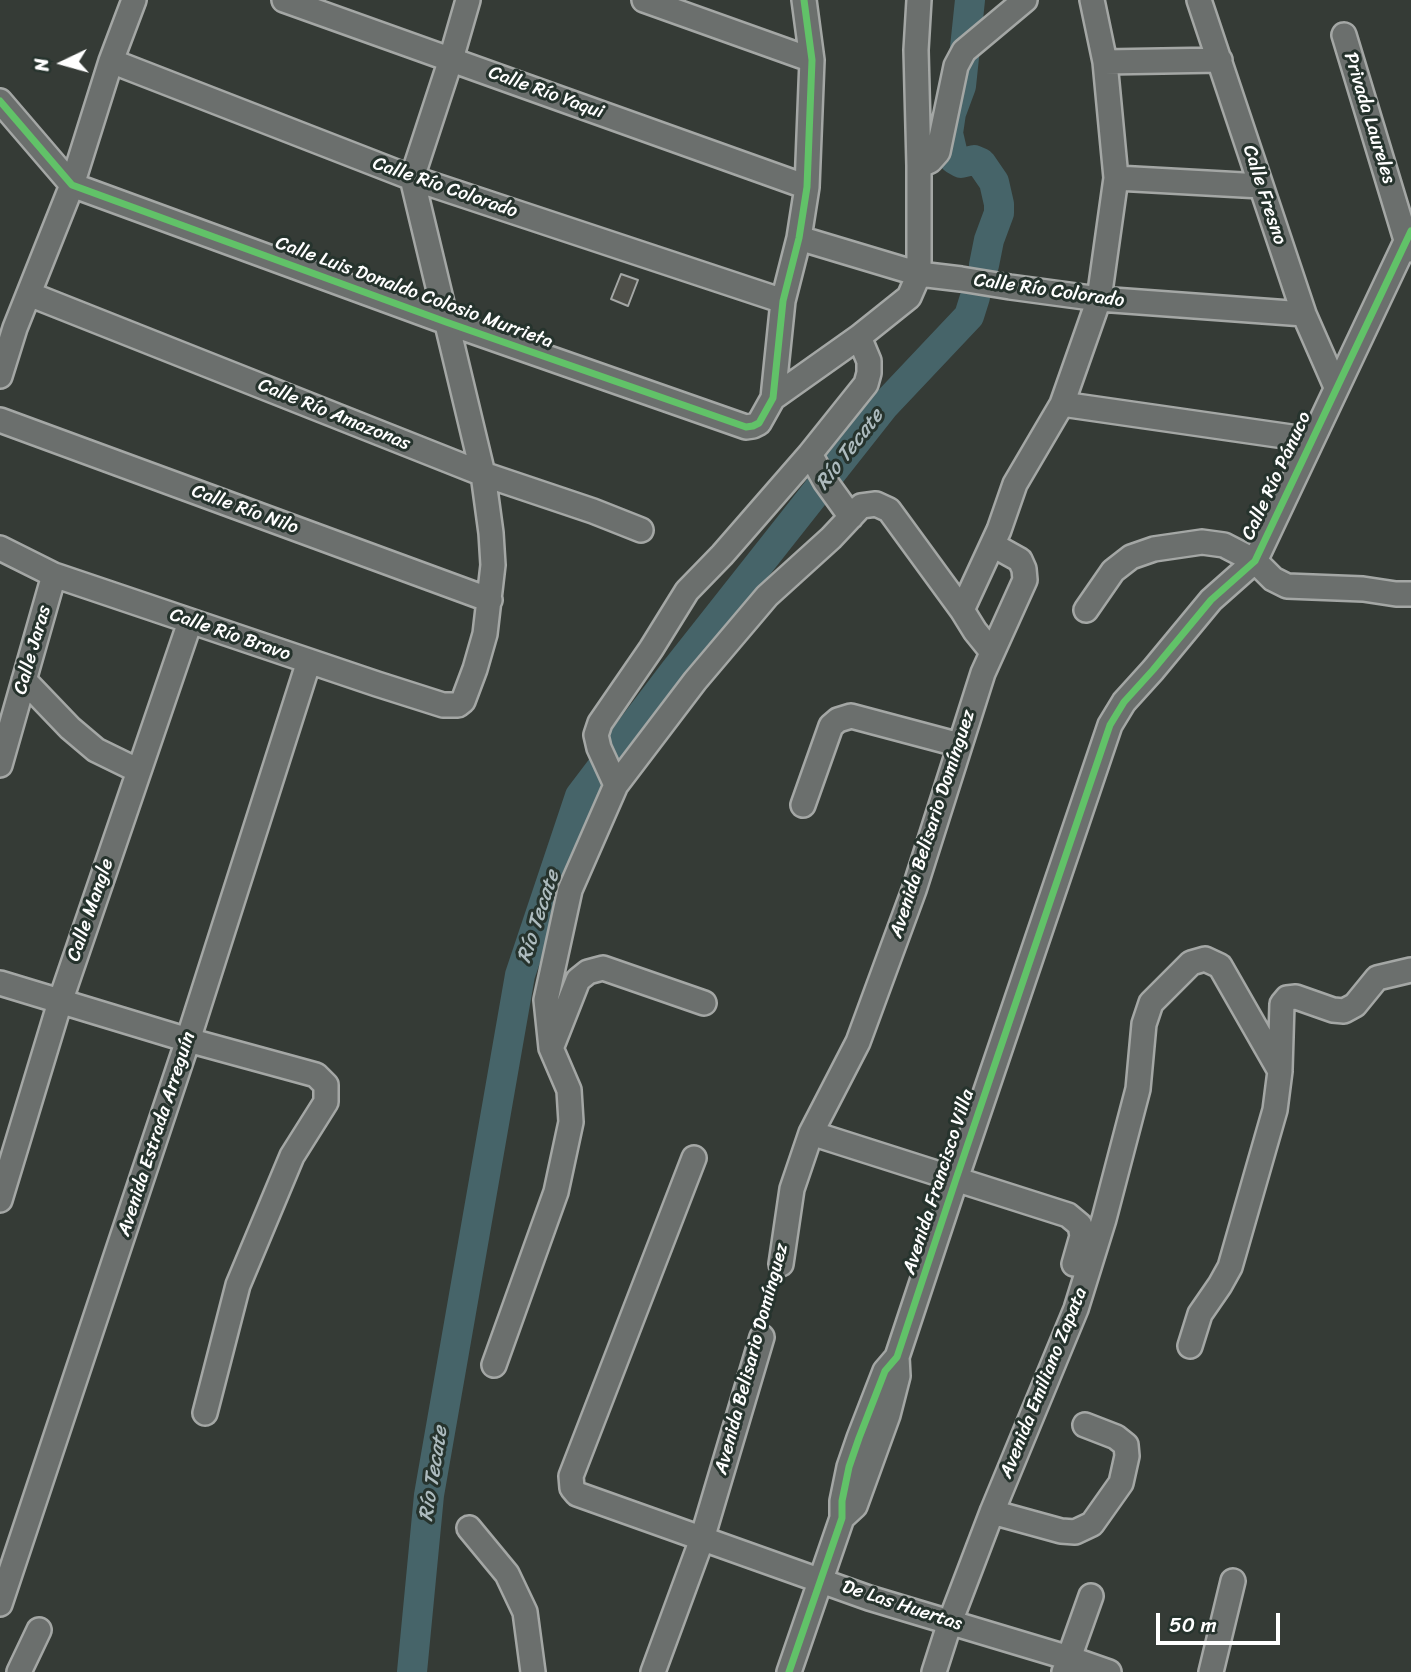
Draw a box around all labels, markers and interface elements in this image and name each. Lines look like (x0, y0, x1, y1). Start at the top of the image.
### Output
north arrow (28, 28, 98, 98)
street label: Privada Laureles (1338, 50, 1400, 186)
text: N (25, 57, 59, 73)
street label: Calle Río Yaqui (485, 62, 607, 124)
street label: Calle Fresno (1237, 142, 1291, 248)
street label: Calle Río Colorado (369, 152, 521, 224)
street label: Calle Luis Donaldo Colosio Murrieta (272, 232, 556, 354)
street label: Calle Río Colorado (972, 269, 1126, 313)
street label: Calle Río Amazonas (255, 374, 413, 456)
water label: Río Tecate (811, 405, 889, 495)
street label: Calle Río Pánuco (1237, 408, 1317, 544)
street label: Calle Río Nilo (189, 480, 301, 540)
street label: Calle Jaras (9, 603, 57, 697)
street label: Calle Río Bravo (167, 604, 293, 666)
street label: Avenida Belisario Domínguez (885, 707, 981, 941)
street label: Calle Mangle (63, 856, 119, 964)
water label: Río Tecate (512, 868, 566, 966)
street label: Avenida Estrada Arreguín (113, 1029, 201, 1239)
street label: Avenida Francisco Villa (898, 1087, 980, 1277)
street label: Avenida Belisario Domínguez (710, 1241, 794, 1477)
street label: Avenida Emiliano Zapata (995, 1284, 1093, 1482)
water label: Río Tecate (414, 1425, 454, 1523)
street label: De Las Huertas (839, 1576, 965, 1636)
scale bar (1159, 1598, 1283, 1642)
text: 50 m (1169, 1606, 1217, 1644)

